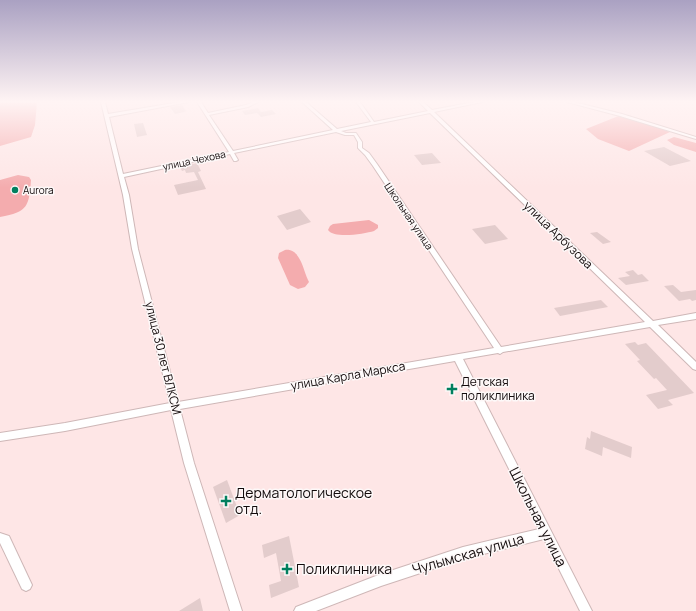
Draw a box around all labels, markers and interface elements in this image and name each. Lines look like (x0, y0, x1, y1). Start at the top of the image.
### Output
street label: улица Чехова (161, 146, 227, 174)
street label: Школьная улица (381, 180, 437, 252)
place label: Aurora (23, 183, 54, 197)
marker: Aurora (10, 185, 20, 195)
street label: улица Арбузова (520, 197, 597, 272)
street label: улица 30 лет ВЛКСМ (141, 299, 186, 416)
street label: улица Карла Маркса (289, 357, 407, 394)
place label: Детская поликлиника (461, 373, 535, 404)
marker: Детская поликлиника (446, 383, 458, 395)
street label: Школьная улица (505, 464, 572, 570)
place label: Дерматологическое отд. (235, 483, 372, 518)
marker: Дерматологическое отд. (220, 495, 232, 507)
street label: Чулымская улица (410, 528, 526, 579)
place label: Поликлинника (296, 559, 392, 578)
marker: Поликлинника (281, 563, 293, 575)

